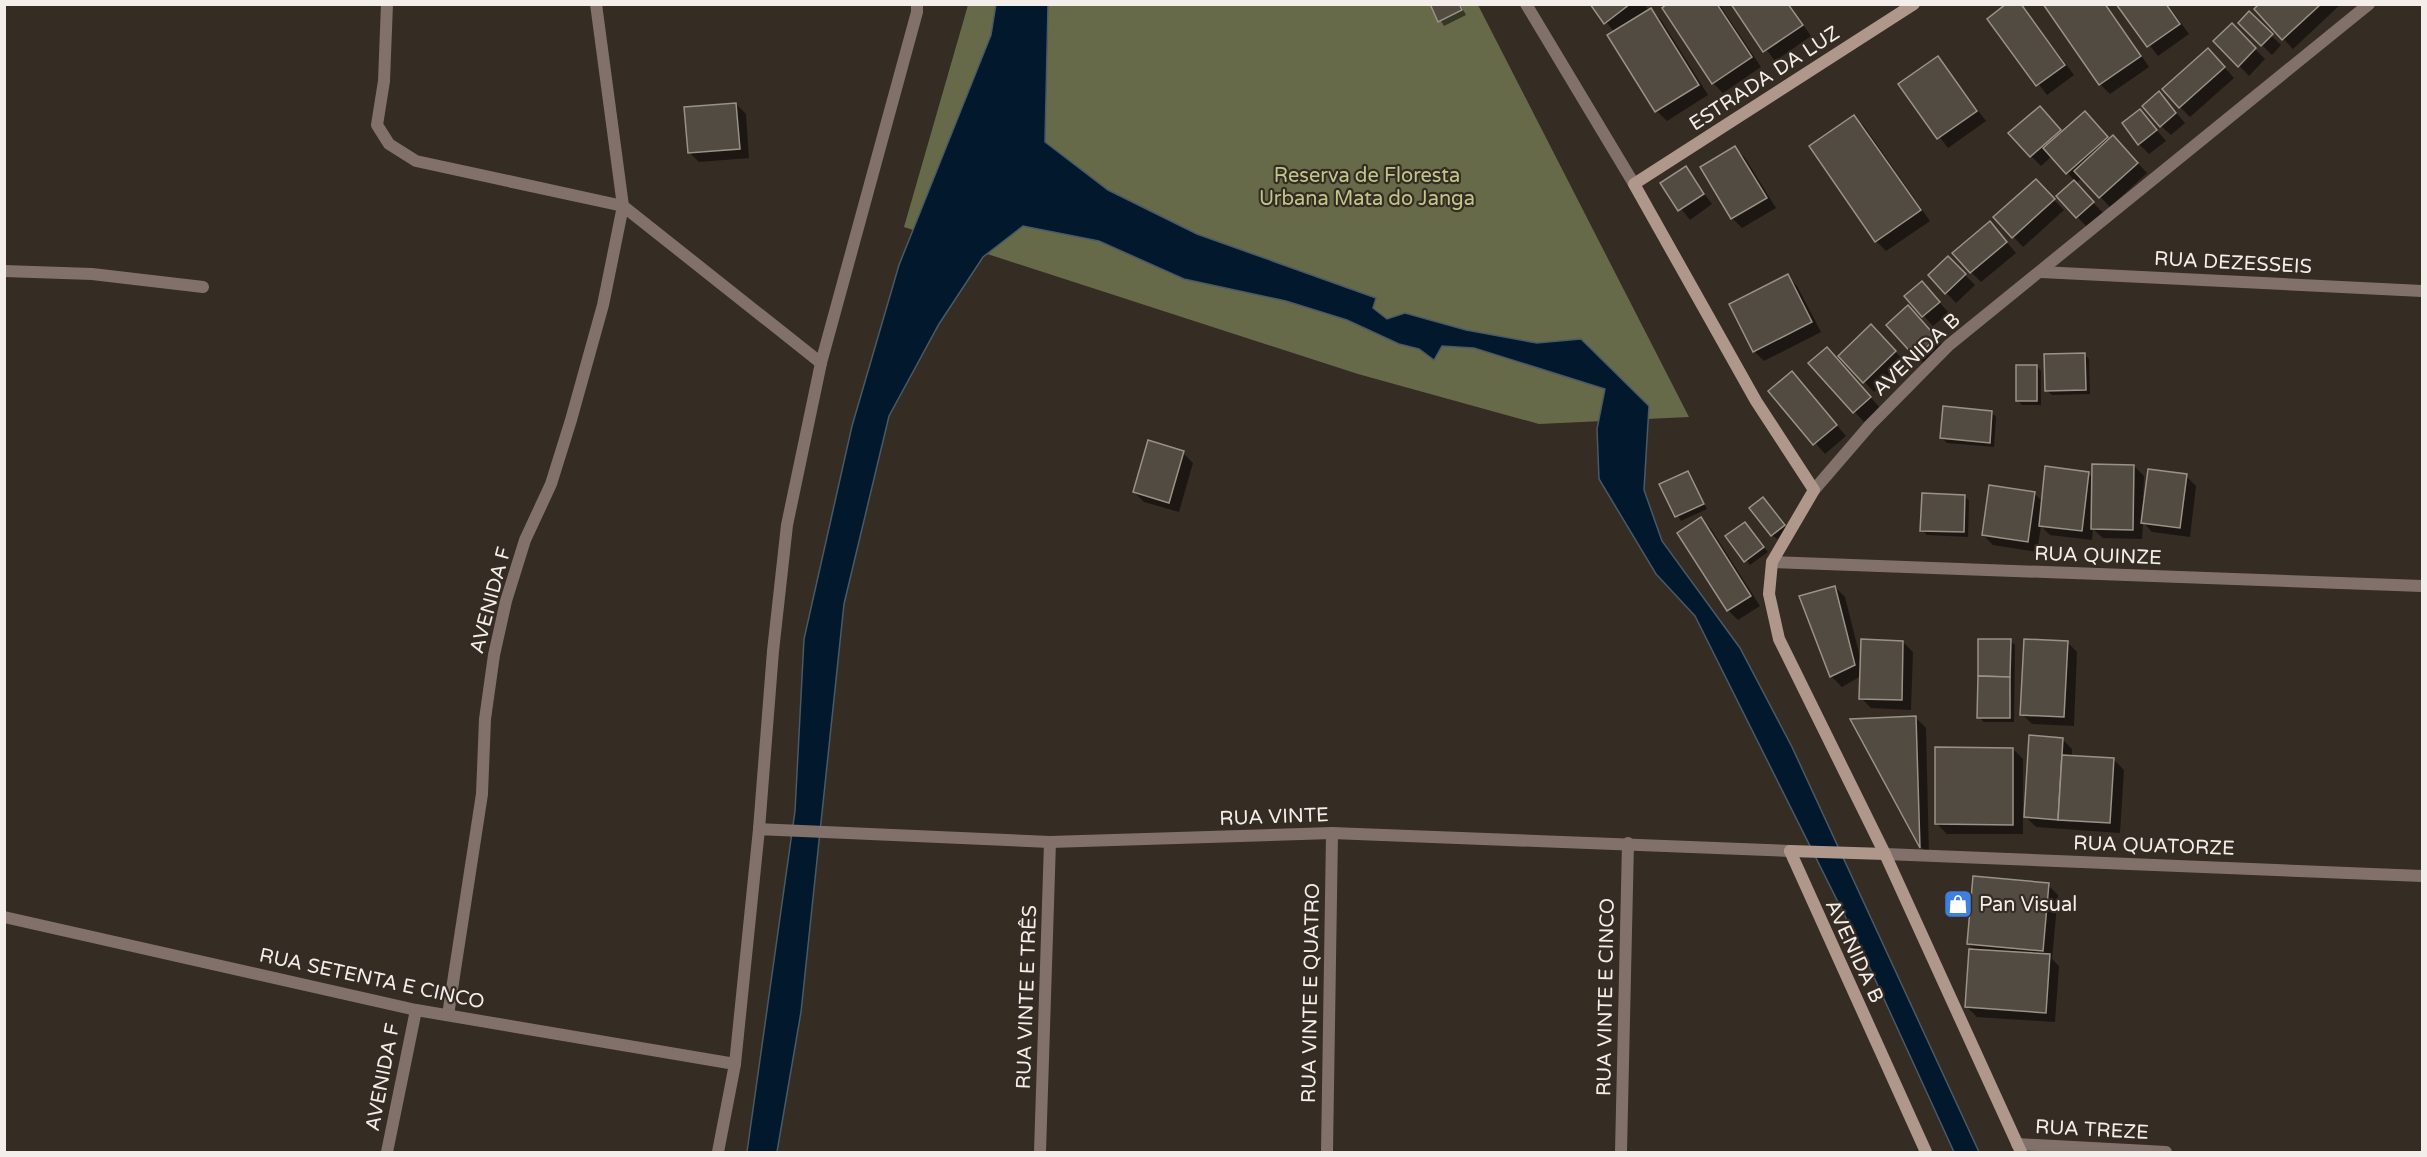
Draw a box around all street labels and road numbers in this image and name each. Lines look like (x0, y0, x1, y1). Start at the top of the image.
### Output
street label: ESTRADA DA LUZ (1685, 21, 1844, 136)
street label: RUA DEZESSEIS (2154, 247, 2312, 279)
street label: AVENIDA B (1868, 308, 1966, 401)
street label: RUA QUINZE (2034, 542, 2162, 570)
street label: AVENIDA F (465, 544, 517, 656)
street label: RUA VINTE (1219, 803, 1329, 831)
street label: RUA QUATORZE (2073, 831, 2235, 861)
street label: RUA VINTE E QUATRO (1297, 883, 1325, 1103)
street label: AVENIDA B (1820, 896, 1888, 1007)
street label: RUA VINTE E CINCO (1592, 898, 1620, 1096)
street label: RUA VINTE E TRÊS (1011, 904, 1042, 1090)
street label: RUA SETENTA E CINCO (257, 943, 487, 1015)
street label: AVENIDA F (361, 1021, 405, 1133)
street label: RUA TREZE (2034, 1115, 2149, 1145)

